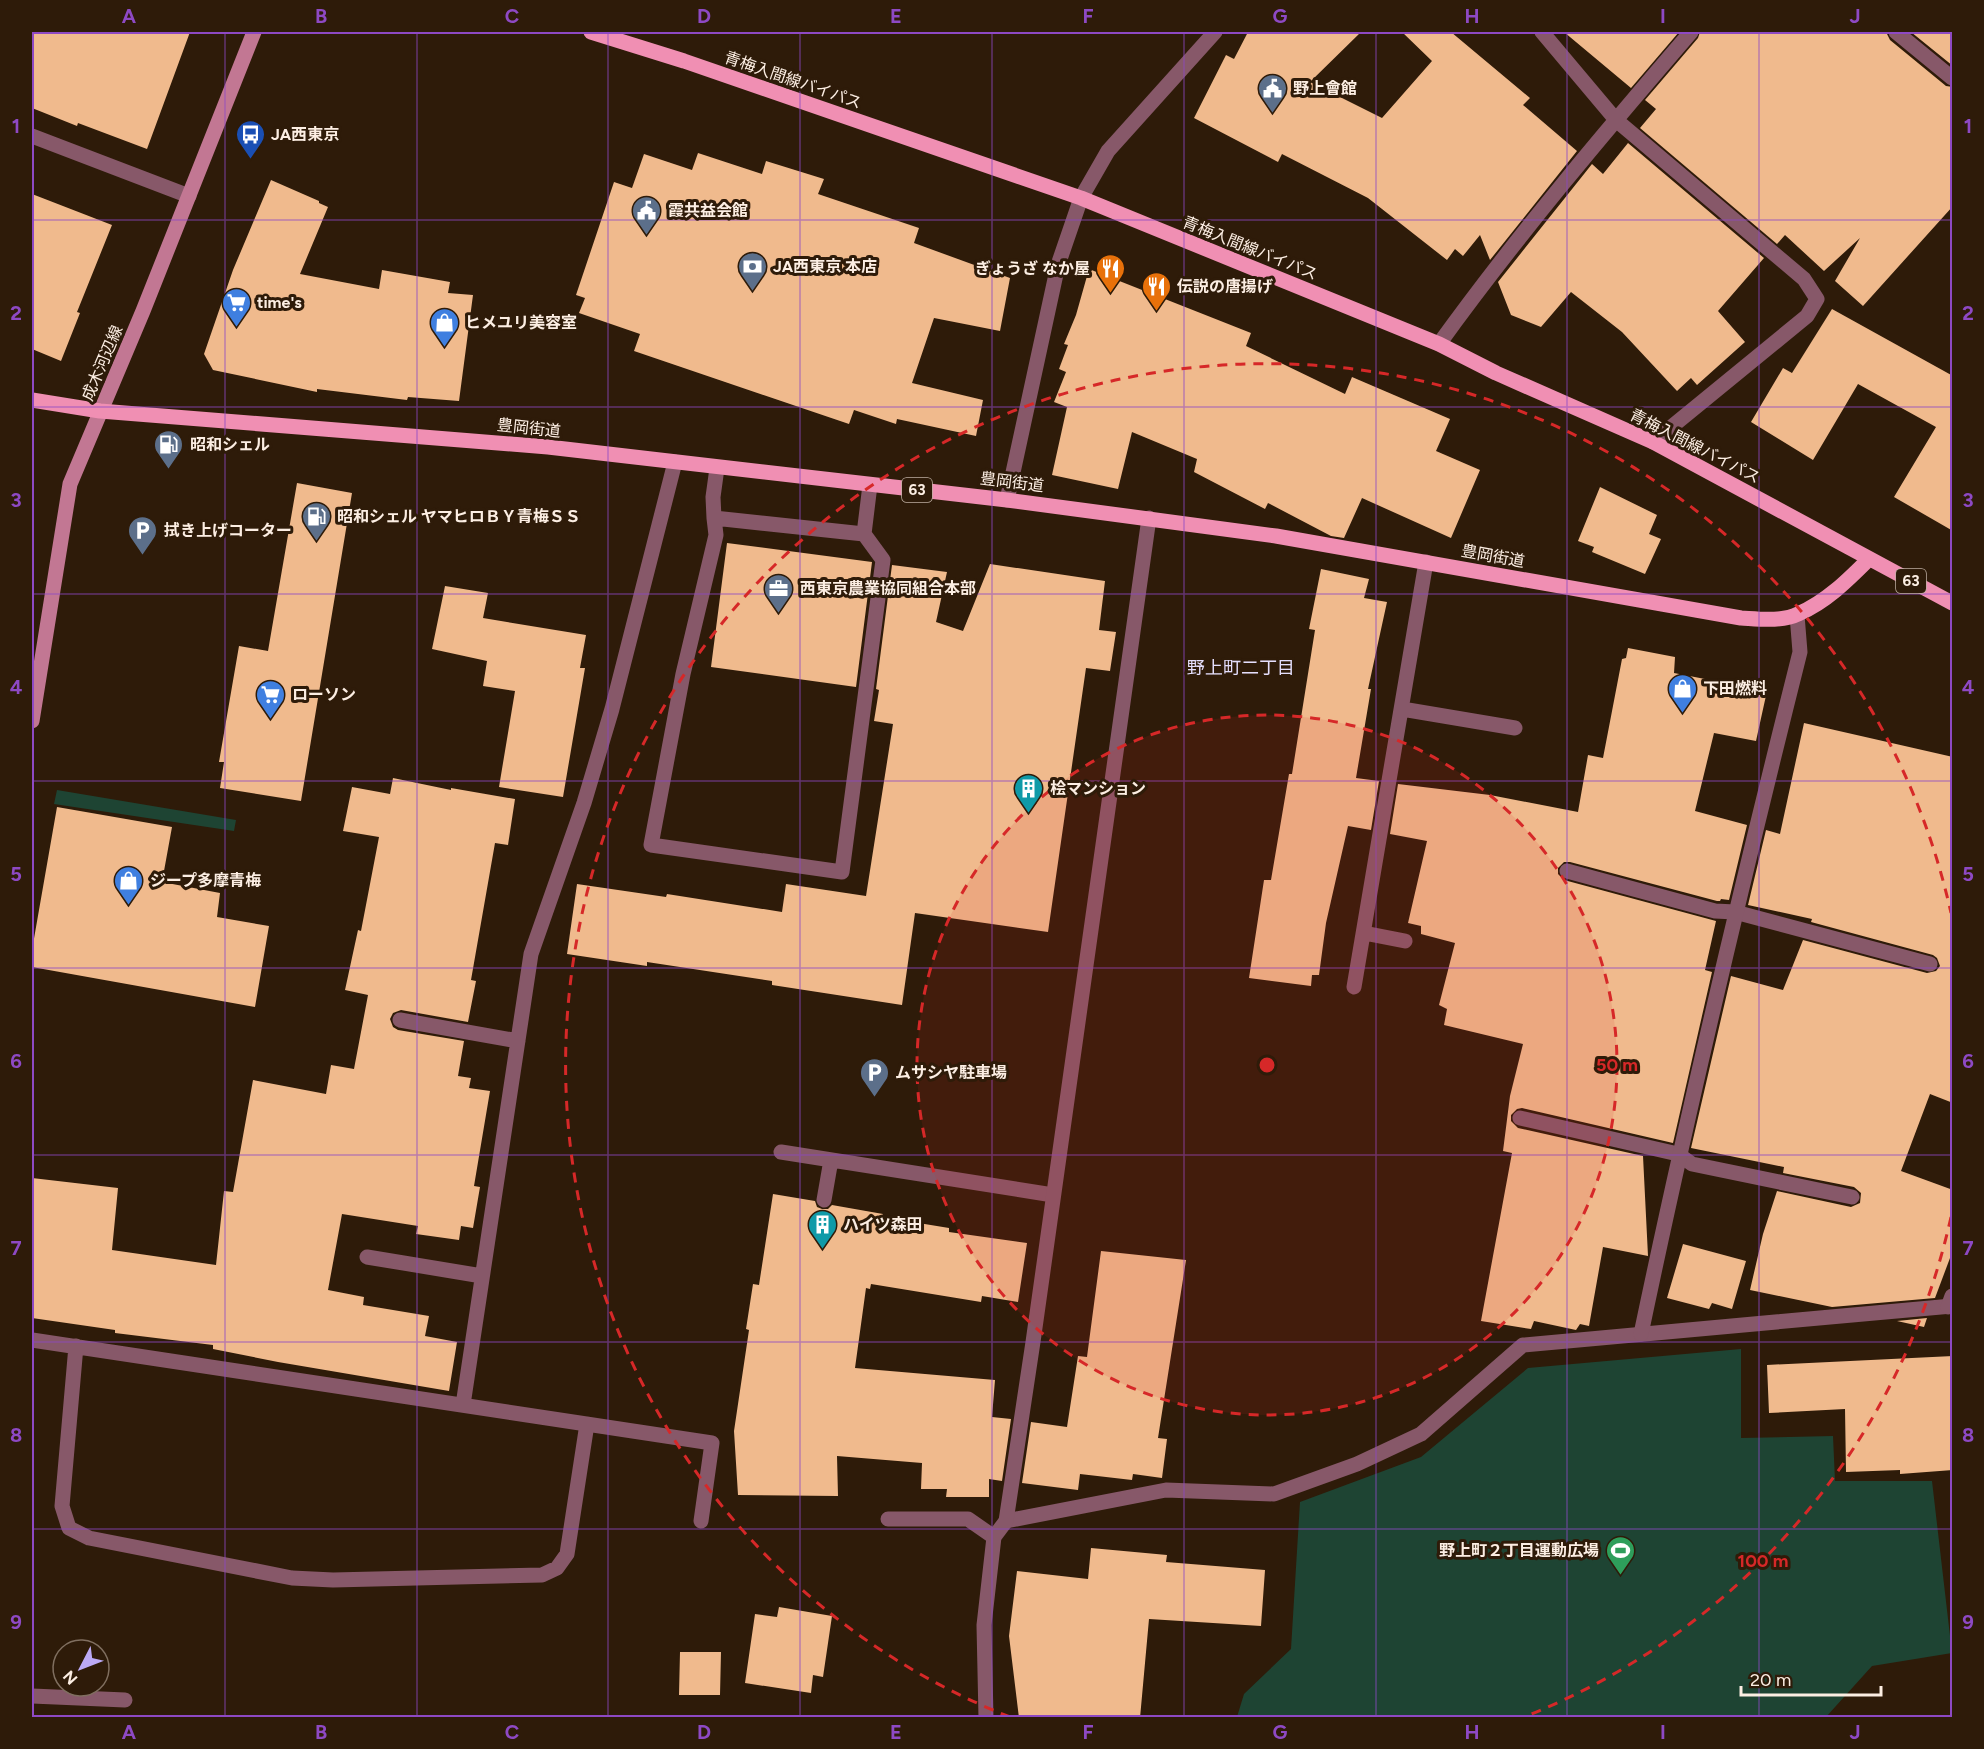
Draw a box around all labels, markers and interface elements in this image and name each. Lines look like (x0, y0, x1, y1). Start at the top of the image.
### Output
text: A (122, 4, 137, 28)
text: B (315, 4, 327, 28)
text: C (505, 4, 519, 28)
text: D (697, 4, 711, 28)
text: E (890, 4, 902, 28)
text: F (1082, 4, 1094, 28)
text: G (1273, 4, 1288, 28)
text: H (1465, 4, 1480, 28)
text: I (1660, 4, 1666, 28)
text: J (1849, 4, 1861, 28)
street label: 青梅入間線バイパス (722, 48, 864, 112)
public building icon: 野上會館 (1256, 72, 1288, 114)
place label: 野上會館 (1293, 79, 1357, 98)
text: 1 (12, 114, 20, 138)
text: 1 (1964, 114, 1972, 138)
bus stop icon: JA西東京 (234, 118, 266, 160)
place label: JA西東京 (271, 125, 339, 144)
public building icon: 霞共益会館 (631, 194, 663, 236)
place label: 霞共益会館 (668, 201, 748, 220)
street label: 青梅入間線バイパス (1180, 212, 1320, 284)
bank icon: JA西東京 本店 (736, 250, 768, 292)
restaurant icon: ぎょうざ なか屋 (1095, 252, 1127, 294)
place label: JA西東京 本店 (773, 257, 877, 276)
place label: ぎょうざ なか屋 (975, 259, 1090, 278)
restaurant icon: 伝説の唐揚げ (1140, 270, 1172, 312)
place label: 伝説の唐揚げ (1176, 277, 1273, 296)
supermarket icon: time's (220, 286, 252, 328)
place label: time's (257, 293, 302, 312)
text: 2 (10, 301, 22, 325)
text: 2 (1962, 301, 1974, 325)
shop icon: ヒメユリ美容室 (428, 306, 460, 348)
place label: ヒメユリ美容室 (465, 313, 577, 332)
street label: 成木河辺線 (78, 322, 126, 404)
street label: 青梅入間線バイパス (1627, 405, 1763, 487)
street label: 豊岡街道 (496, 415, 562, 441)
fuel station icon: 昭和シェル (153, 428, 185, 470)
place label: 昭和シェル (190, 435, 270, 454)
street label: 豊岡街道 (979, 469, 1045, 495)
road number: 63 (902, 478, 932, 502)
text: 3 (10, 488, 22, 512)
text: 3 (1962, 488, 1974, 512)
fuel station icon: 昭和シェル ヤマヒロＢＹ青梅ＳＳ (300, 500, 332, 542)
place label: 昭和シェル ヤマヒロＢＹ青梅ＳＳ (337, 507, 581, 526)
parking icon: 拭き上げコーター (127, 514, 159, 556)
place label: 拭き上げコーター (164, 521, 292, 540)
street label: 豊岡街道 (1460, 541, 1526, 571)
road number: 63 (1896, 569, 1926, 593)
office icon: 西東京農業協同組合本部 (763, 572, 795, 614)
place label: 西東京農業協同組合本部 (800, 579, 976, 598)
district label: 野上町二丁目 (1187, 657, 1295, 679)
shop icon: 下田燃料 (1666, 672, 1698, 714)
text: 4 (10, 675, 23, 699)
text: 4 (1962, 675, 1975, 699)
supermarket icon: ローソン (255, 678, 287, 720)
place label: 下田燃料 (1703, 679, 1767, 698)
place label: ローソン (292, 685, 356, 704)
building icon: 桧マンション (1013, 772, 1045, 814)
place label: 桧マンション (1050, 779, 1146, 798)
text: 5 (10, 862, 22, 886)
text: 5 (1962, 862, 1974, 886)
shop icon: ジープ多摩青梅 (113, 864, 145, 906)
place label: ジープ多摩青梅 (150, 871, 261, 890)
text: 6 (10, 1049, 22, 1073)
text: 6 (1962, 1049, 1974, 1073)
text: 50 m (1596, 1054, 1638, 1076)
centre of rings (1257, 1055, 1277, 1075)
parking icon: ムサシヤ駐車場 (858, 1056, 890, 1098)
place label: ムサシヤ駐車場 (895, 1063, 1007, 1082)
building icon: ハイツ森田 (806, 1208, 838, 1250)
place label: ハイツ森田 (843, 1215, 923, 1234)
text: 7 (10, 1236, 22, 1260)
text: 7 (1962, 1236, 1974, 1260)
text: 8 (10, 1423, 22, 1447)
text: 8 (1962, 1423, 1974, 1447)
sports icon: 野上町２丁目運動広場 (1604, 1534, 1636, 1576)
place label: 野上町２丁目運動広場 (1439, 1541, 1599, 1560)
text: 100 m (1738, 1550, 1788, 1572)
text: 9 (10, 1610, 22, 1634)
text: 9 (1962, 1610, 1974, 1634)
north arrow (51, 1638, 111, 1698)
scale bar (1741, 1659, 1880, 1697)
text: N (59, 1667, 81, 1689)
text: 20 m (1750, 1669, 1791, 1691)
text: A (122, 1720, 137, 1744)
text: B (315, 1720, 327, 1744)
text: C (505, 1720, 519, 1744)
text: D (697, 1720, 711, 1744)
text: E (890, 1720, 902, 1744)
text: F (1082, 1720, 1094, 1744)
text: G (1273, 1720, 1288, 1744)
text: H (1465, 1720, 1480, 1744)
text: I (1660, 1720, 1666, 1744)
text: J (1849, 1720, 1861, 1744)

